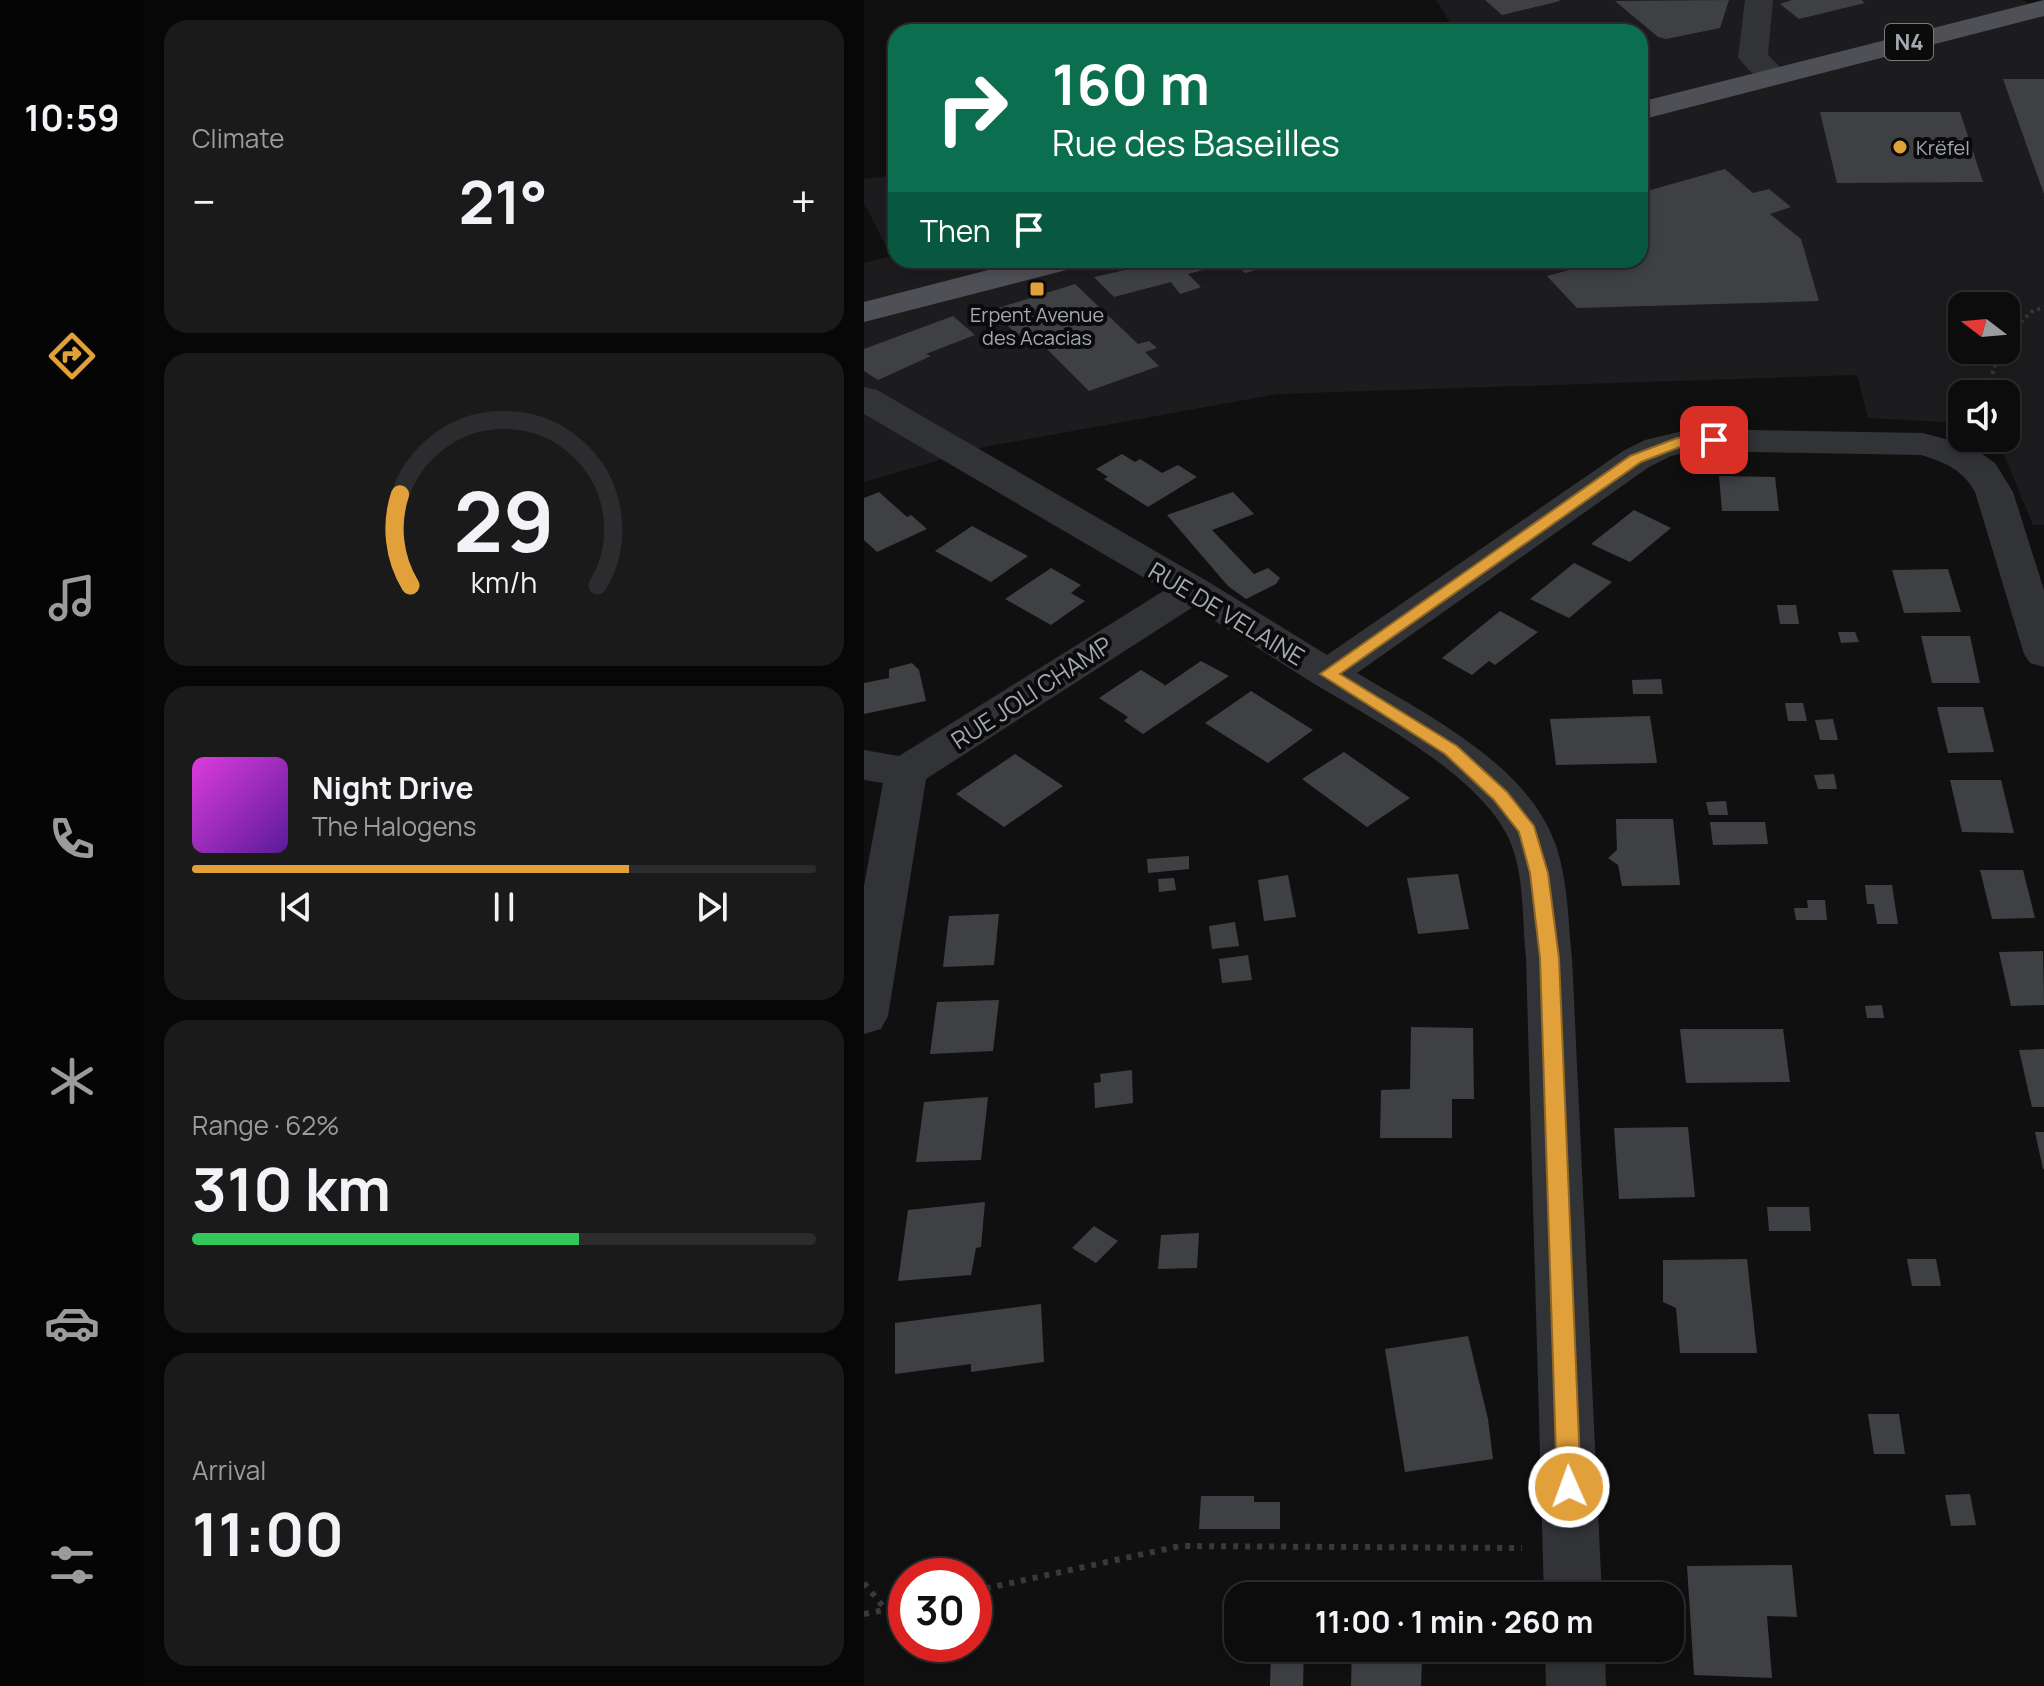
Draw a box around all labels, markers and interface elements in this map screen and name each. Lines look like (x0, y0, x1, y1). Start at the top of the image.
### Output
road number: N4 (1885, 24, 1933, 60)
text: 160 m (1052, 45, 1210, 122)
icon: right (920, 56, 1024, 160)
text: 10:59 (24, 93, 120, 142)
text: Rue des Baseilles (1052, 118, 1340, 167)
text: Climate (192, 120, 284, 156)
place label: Krëfel (1916, 134, 1970, 161)
marker: Krëfel (1891, 138, 1909, 156)
text: 21° (459, 160, 548, 242)
text: − (192, 171, 216, 231)
text: + (791, 171, 816, 231)
icon: arrive (1007, 208, 1051, 252)
text: Then (920, 210, 991, 251)
marker: Erpent Avenue des Acacias (1028, 280, 1046, 298)
north arrow (1948, 292, 2020, 364)
map controls (1948, 292, 2020, 452)
place label: Erpent Avenue des Acacias (970, 301, 1104, 351)
icon: directions (44, 328, 100, 384)
button: sound (1948, 380, 2020, 452)
pin (1680, 406, 1748, 474)
icon: arrive (1692, 418, 1736, 462)
text: 29 (453, 462, 555, 576)
street label: RUE DE VELAINE (1143, 553, 1311, 673)
text: km/h (471, 563, 537, 602)
icon: music (44, 570, 100, 626)
street label: RUE JOLI CHAMP (944, 628, 1118, 756)
text: Night Drive (312, 767, 474, 808)
text: The Halogens (312, 808, 476, 844)
icon: phone (44, 811, 100, 867)
icon: previous (274, 885, 318, 929)
icon: pause (482, 885, 526, 929)
icon: next (690, 885, 734, 929)
icon: climate (44, 1053, 100, 1109)
text: Range · 62% (192, 1107, 340, 1143)
text: 310 km (192, 1147, 391, 1229)
icon: car (44, 1295, 100, 1351)
position arrow (1527, 1445, 1611, 1529)
text: Arrival (192, 1452, 266, 1488)
text: 11:00 (192, 1492, 344, 1574)
icon: filters (44, 1537, 100, 1593)
speed limit sign: 30 (888, 1558, 992, 1662)
text: 11:00 · 1 min · 260 m (1315, 1601, 1593, 1642)

